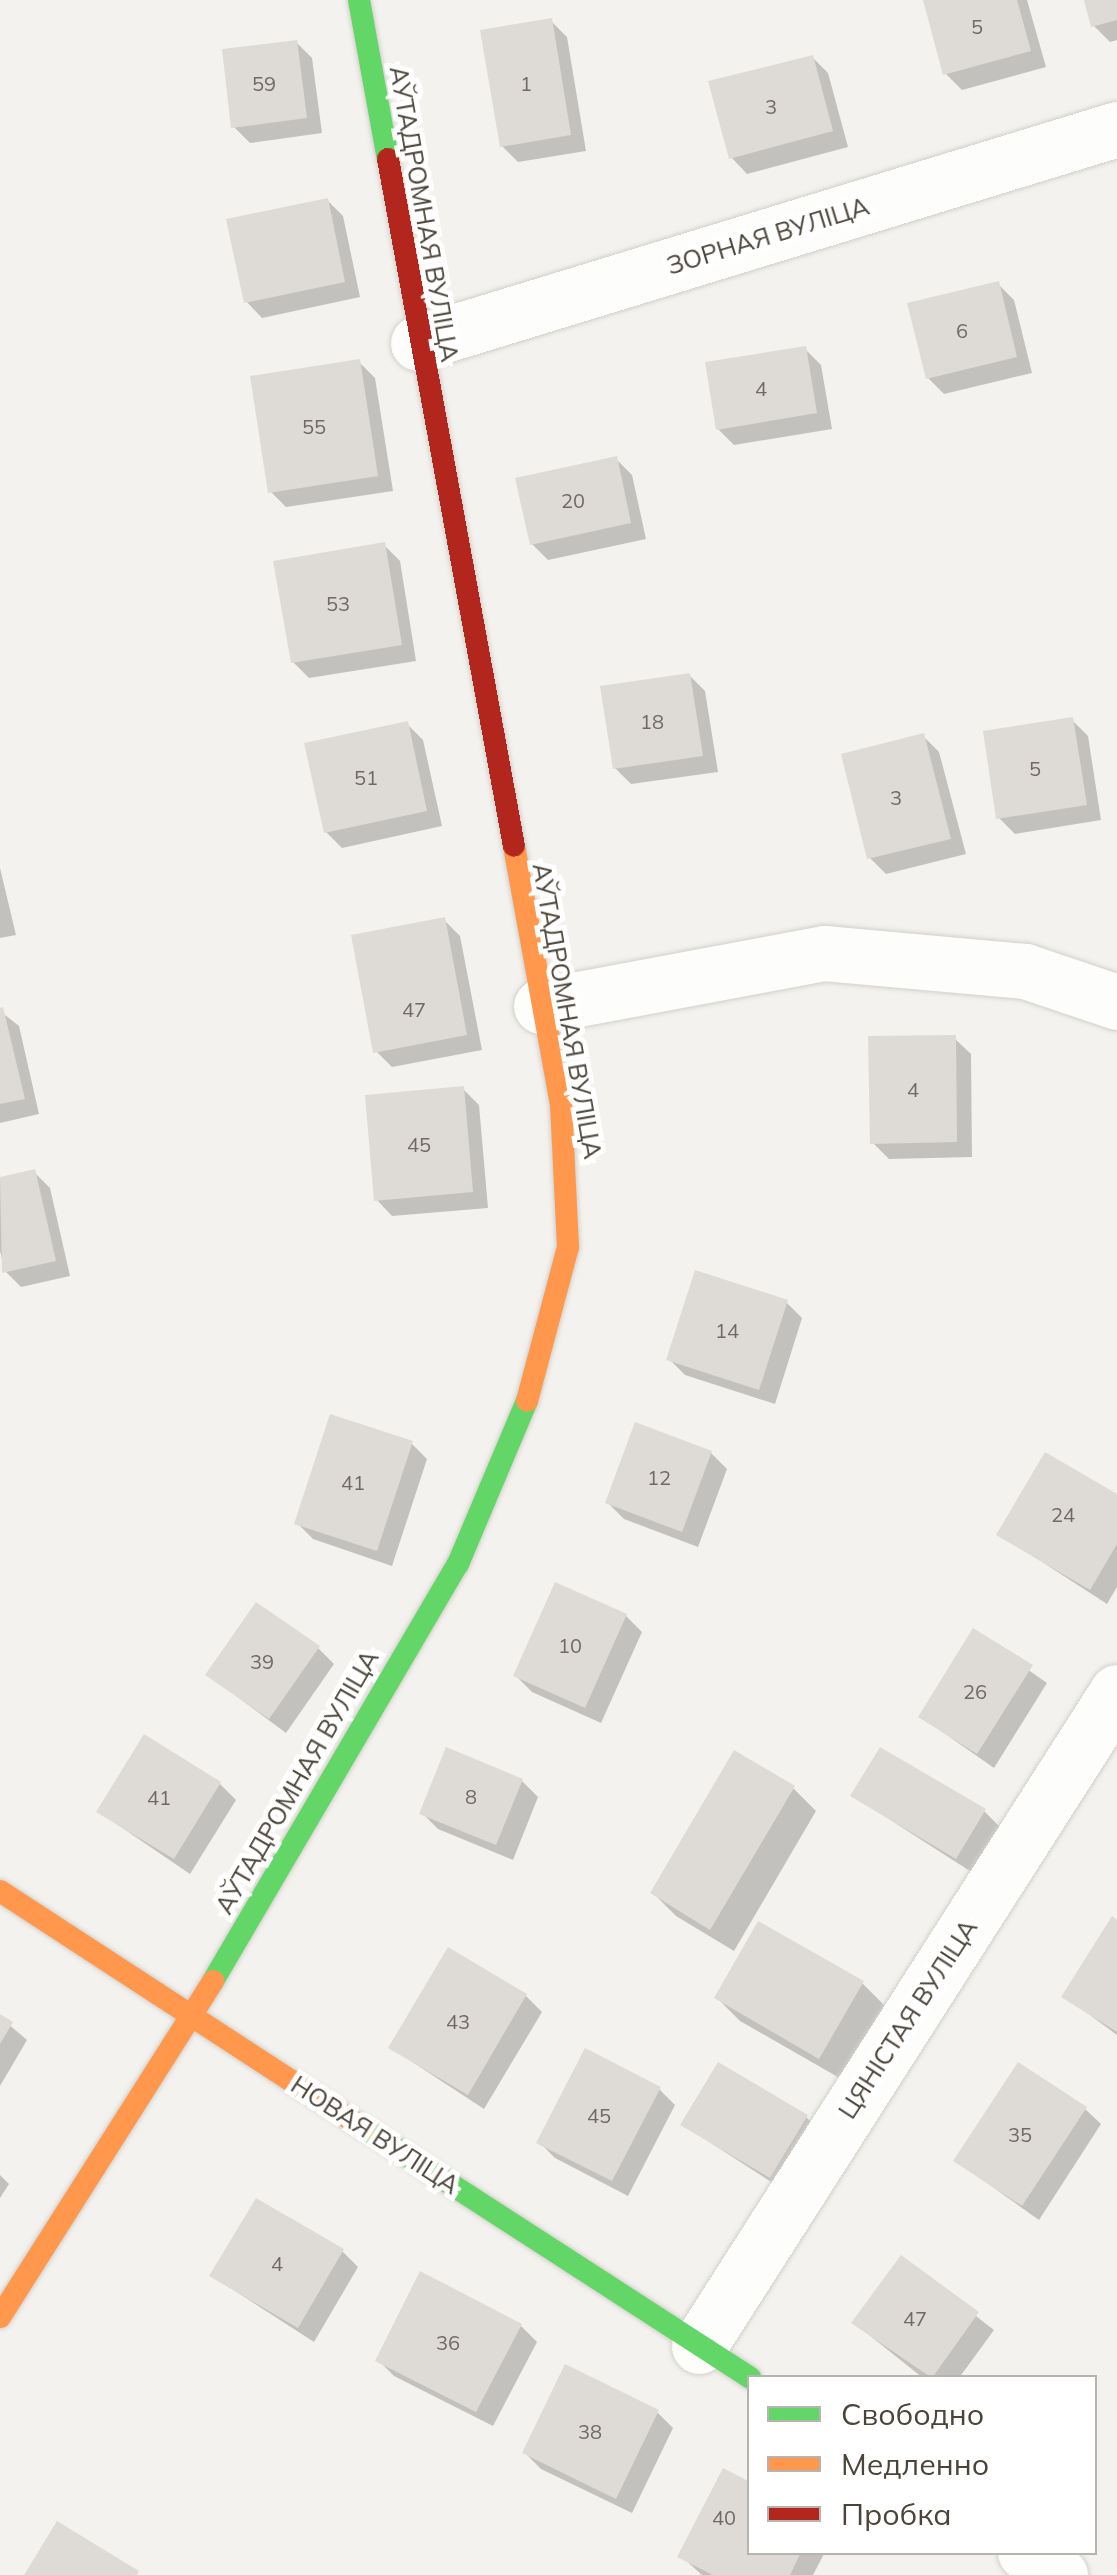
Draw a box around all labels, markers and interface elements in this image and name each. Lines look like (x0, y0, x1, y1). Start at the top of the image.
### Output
house number: 5 (971, 14, 983, 38)
street label: АЎТАДРОМНАЯ ВУЛІЦА (383, 64, 465, 364)
house number: 59 (252, 71, 276, 95)
house number: 1 (520, 71, 532, 95)
house number: 3 (765, 94, 777, 118)
street label: ЗОРНАЯ ВУЛІЦА (663, 191, 873, 281)
house number: 6 (956, 318, 968, 342)
house number: 4 (755, 376, 767, 400)
house number: 55 (302, 414, 326, 438)
house number: 20 (561, 488, 585, 512)
house number: 53 (326, 591, 350, 615)
house number: 18 (640, 709, 664, 733)
house number: 5 (1029, 756, 1041, 780)
house number: 51 (354, 765, 378, 789)
house number: 3 (890, 785, 902, 809)
street label: АЎТАДРОМНАЯ ВУЛІЦА (526, 861, 608, 1161)
house number: 47 (402, 997, 426, 1021)
house number: 4 (907, 1077, 919, 1101)
house number: 45 (407, 1132, 431, 1156)
house number: 14 (715, 1318, 739, 1342)
house number: 12 (647, 1465, 671, 1489)
house number: 41 (341, 1470, 365, 1494)
house number: 24 (1051, 1502, 1075, 1526)
house number: 10 (558, 1633, 582, 1657)
street label: АЎТАДРОМНАЯ ВУЛІЦА (209, 1645, 385, 1919)
house number: 39 (250, 1649, 274, 1673)
house number: 26 (963, 1679, 987, 1703)
house number: 8 (465, 1784, 477, 1808)
house number: 41 (147, 1785, 171, 1809)
street label: ЦЯНІСТАЯ ВУЛІЦА (832, 1914, 984, 2124)
house number: 43 (446, 2009, 470, 2033)
street label: НОВАЯ ВУЛІЦА (285, 2070, 465, 2200)
house number: 45 (587, 2103, 611, 2127)
house number: 35 (1008, 2122, 1032, 2146)
house number: 4 (271, 2251, 283, 2275)
house number: 47 (903, 2306, 927, 2330)
house number: 36 (436, 2330, 460, 2354)
legend (747, 2375, 1097, 2555)
text: Свободно (841, 2395, 984, 2433)
house number: 38 (578, 2419, 602, 2443)
text: Медленно (841, 2445, 989, 2483)
text: Пробка (841, 2495, 952, 2533)
house number: 40 (712, 2505, 736, 2529)

